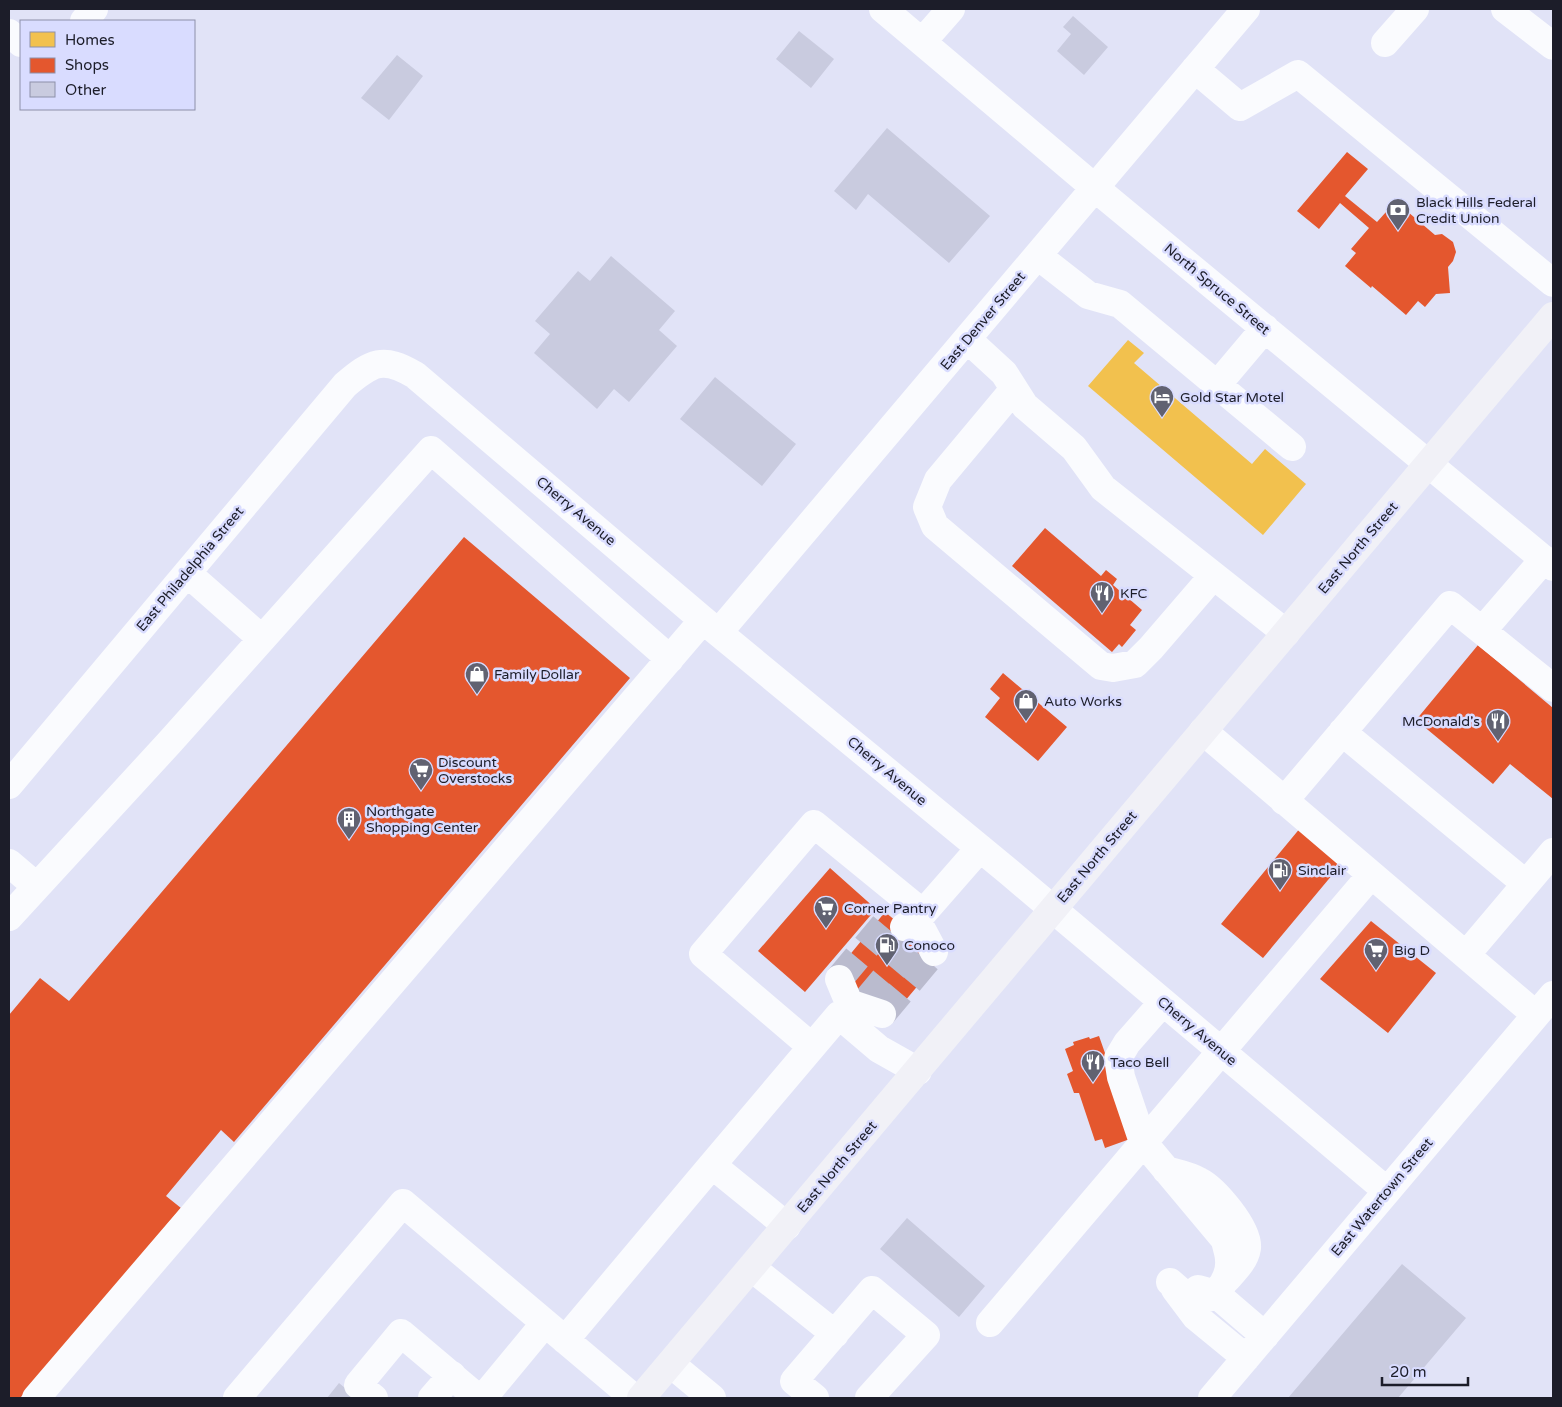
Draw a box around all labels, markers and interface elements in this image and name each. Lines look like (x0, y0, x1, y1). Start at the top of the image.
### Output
legend (20, 20, 195, 110)
text: Homes (65, 31, 115, 49)
text: Shops (65, 56, 109, 74)
text: Other (65, 81, 107, 99)
place label: Black Hills Federal Credit Union (1416, 194, 1536, 227)
bank icon: Black Hills Federal Credit Union (1385, 197, 1411, 231)
street label: North Spruce Street (1161, 240, 1274, 339)
street label: East Denver Street (937, 268, 1030, 374)
hotel icon: Gold Star Motel (1149, 384, 1175, 418)
place label: Gold Star Motel (1180, 389, 1284, 406)
street label: Cherry Avenue (533, 473, 619, 549)
street label: East North Street (1315, 498, 1402, 597)
street label: East Philadelphia Street (133, 503, 248, 635)
restaurant icon: KFC (1089, 580, 1115, 614)
place label: KFC (1120, 585, 1148, 602)
shop icon: Family Dollar (464, 661, 490, 695)
place label: Family Dollar (494, 666, 580, 683)
shop icon: Auto Works (1013, 688, 1039, 722)
place label: Auto Works (1044, 693, 1122, 710)
restaurant icon: McDonald's (1485, 708, 1511, 742)
place label: McDonald's (1402, 713, 1480, 730)
street label: Cherry Avenue (844, 733, 930, 809)
place label: Discount Overstocks (438, 754, 512, 787)
supermarket icon: Discount Overstocks (408, 757, 434, 791)
place label: Northgate Shopping Center (366, 803, 479, 836)
building icon: Northgate Shopping Center (336, 806, 362, 840)
street label: East North Street (1054, 807, 1141, 906)
fuel station icon: Sinclair (1267, 857, 1293, 891)
place label: Sinclair (1298, 862, 1347, 879)
supermarket icon: Corner Pantry (813, 895, 839, 929)
place label: Corner Pantry (844, 900, 937, 917)
fuel station icon: Conoco (874, 932, 900, 966)
place label: Conoco (904, 937, 955, 954)
supermarket icon: Big D (1363, 937, 1389, 971)
place label: Big D (1394, 942, 1430, 959)
street label: Cherry Avenue (1154, 993, 1240, 1069)
restaurant icon: Taco Bell (1080, 1049, 1106, 1083)
place label: Taco Bell (1110, 1054, 1169, 1071)
street label: East North Street (794, 1117, 881, 1216)
street label: East Watertown Street (1328, 1134, 1437, 1260)
scale bar (1382, 1354, 1468, 1386)
text: 20 m (1390, 1363, 1427, 1381)

